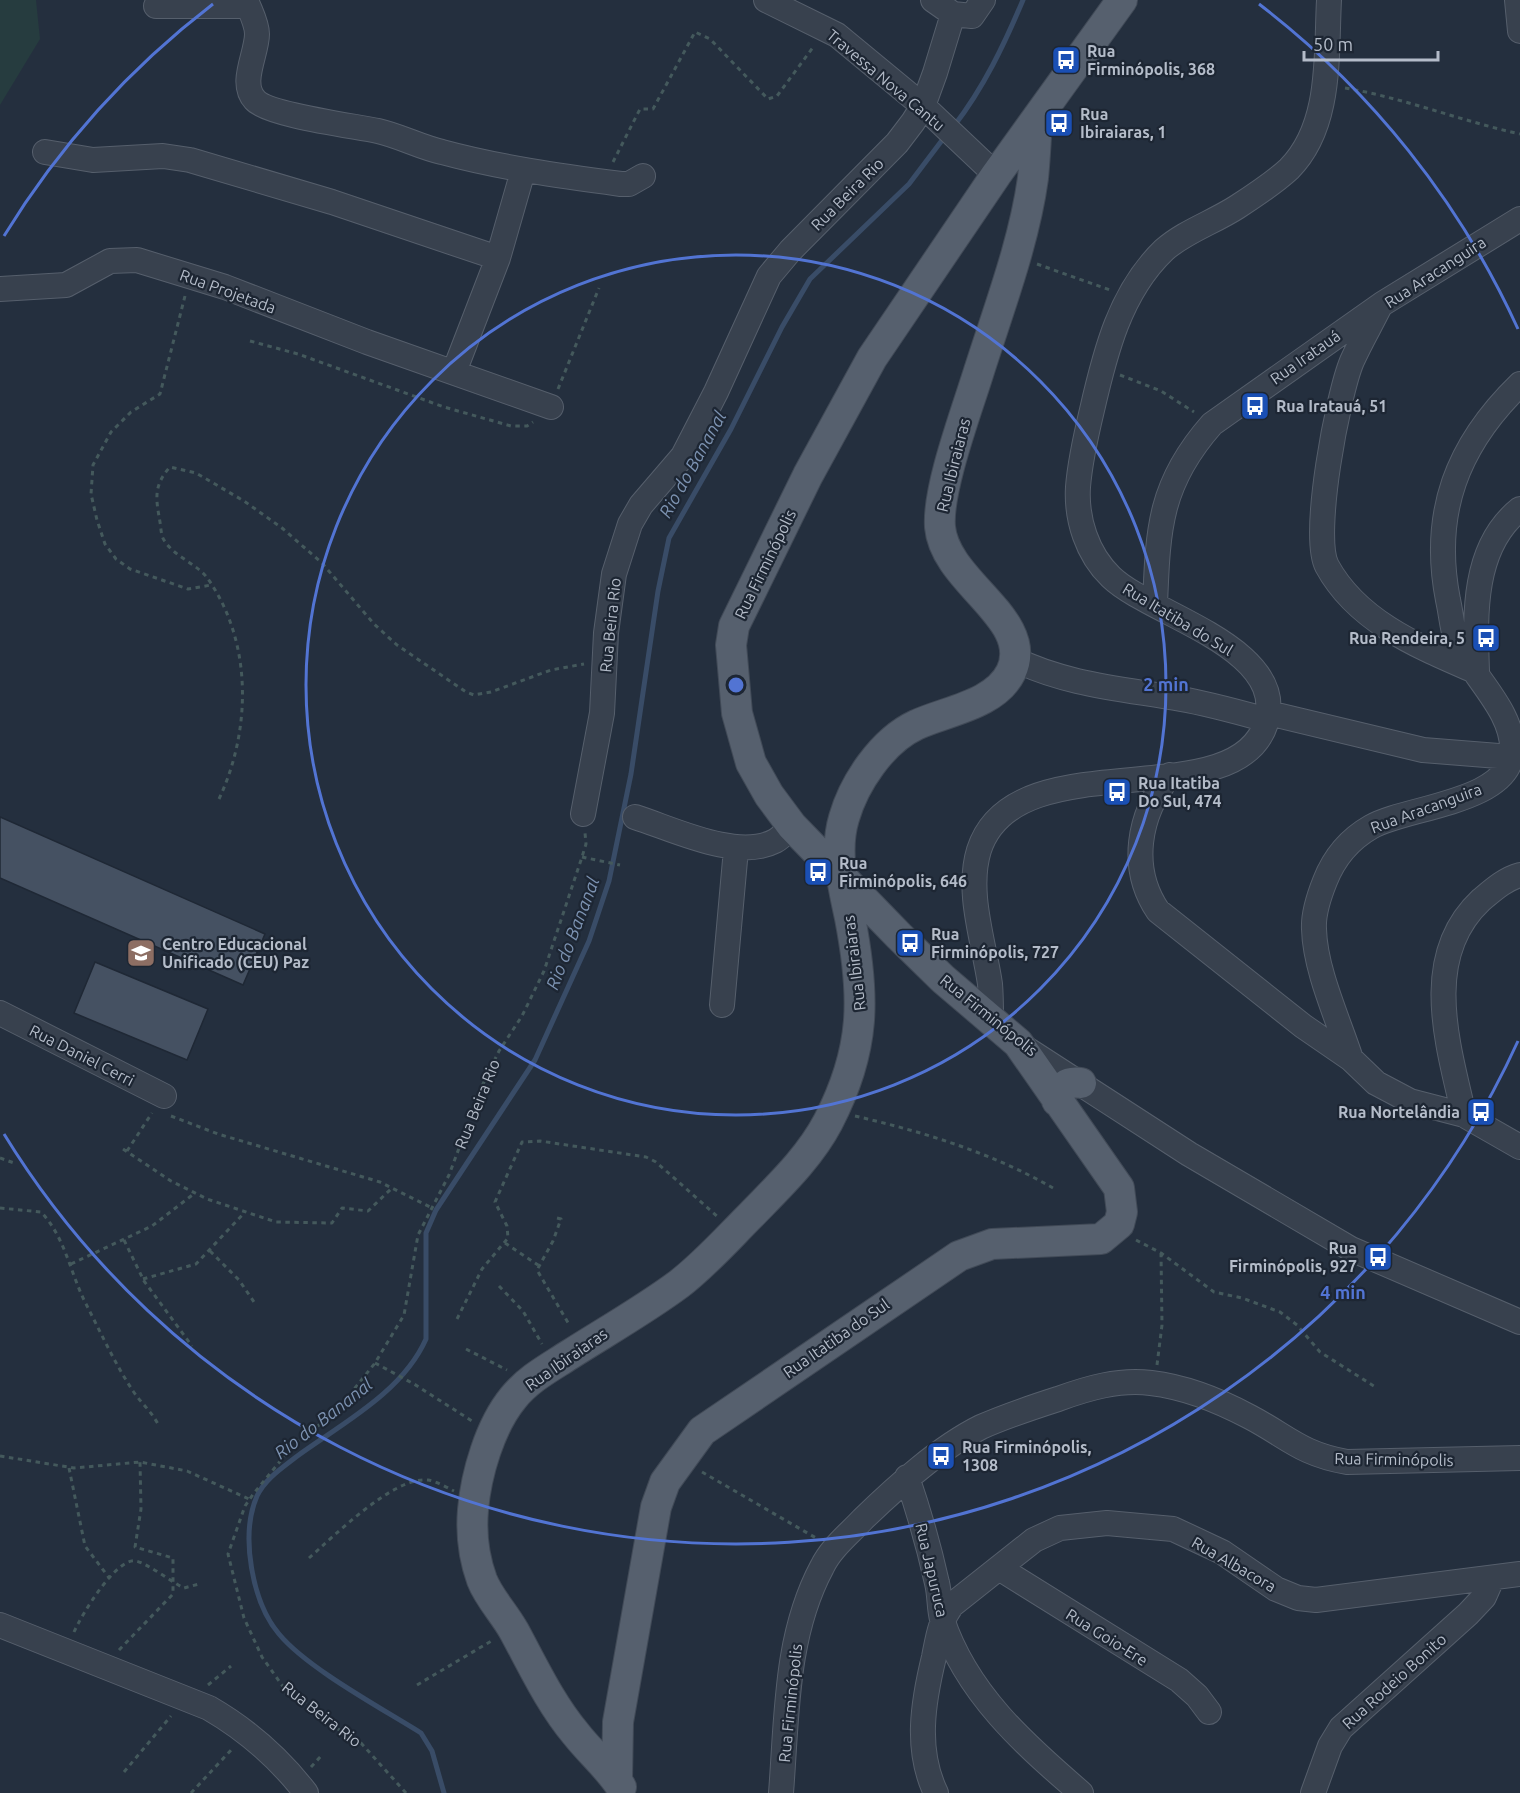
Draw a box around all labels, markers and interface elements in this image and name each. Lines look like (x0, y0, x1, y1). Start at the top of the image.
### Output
scale bar (1304, 24, 1438, 62)
street label: Travessa Nova Cantu (824, 26, 948, 134)
text: 50 m (1313, 34, 1353, 54)
place label: Rua Firminópolis, 368 (1087, 42, 1215, 78)
bus stop icon: Rua Firminópolis, 368 (1050, 44, 1082, 76)
place label: Rua Ibiraiaras, 1 (1080, 105, 1167, 141)
bus stop icon: Rua Ibiraiaras, 1 (1043, 107, 1075, 139)
street label: Rua Beira Rio (807, 154, 887, 234)
street label: Rua Aracanguira (1381, 233, 1489, 311)
street label: Rua Projetada (178, 265, 278, 317)
street label: Rua Iratauá (1267, 326, 1343, 388)
bus stop icon: Rua Iratauá, 51 (1239, 390, 1271, 422)
place label: Rua Iratauá, 51 (1276, 397, 1387, 415)
water label: Rio do Bananal (654, 407, 730, 521)
street label: Rua Ibiraiaras (933, 416, 973, 514)
street label: Rua Firminópolis (731, 506, 799, 622)
street label: Rua Beira Rio (596, 577, 624, 673)
street label: Rua Itatiba do Sul (1120, 579, 1236, 659)
bus stop icon: Rua Rendeira, 5 (1470, 622, 1502, 654)
place label: Rua Rendeira, 5 (1349, 629, 1465, 647)
text: 2 min (1143, 674, 1189, 694)
centre of rings (726, 675, 746, 695)
place label: Rua Itatiba Do Sul, 474 (1138, 774, 1221, 810)
bus stop icon: Rua Itatiba Do Sul, 474 (1101, 776, 1133, 808)
street label: Rua Aracanguira (1368, 780, 1484, 836)
place label: Rua Firminópolis, 646 (839, 854, 967, 890)
bus stop icon: Rua Firminópolis, 646 (802, 856, 834, 888)
water label: Rio do Bananal (541, 874, 603, 992)
street label: Rua Ibiraiaras (839, 914, 869, 1012)
place label: Rua Firminópolis, 727 (931, 925, 1059, 961)
bus stop icon: Rua Firminópolis, 727 (894, 927, 926, 959)
place label: Centro Educacional Unificado (CEU) Paz (162, 935, 309, 972)
school or university icon: Centro Educacional Unificado (CEU) Paz (125, 937, 157, 969)
street label: Rua Firminópolis (937, 970, 1041, 1060)
street label: Rua Daniel Cerri (27, 1021, 137, 1089)
street label: Rua Beira Rio (451, 1057, 503, 1151)
bus stop icon: Rua Nortelândia (1465, 1096, 1497, 1128)
place label: Rua Nortelândia (1338, 1103, 1460, 1121)
place label: Rua Firminópolis, 927 (1229, 1239, 1357, 1275)
bus stop icon: Rua Firminópolis, 927 (1362, 1241, 1394, 1273)
text: 4 min (1320, 1282, 1366, 1302)
street label: Rua Itatiba do Sul (780, 1295, 892, 1381)
street label: Rua Ibiraiaras (522, 1324, 611, 1394)
water label: Rio do Bananal (270, 1374, 376, 1462)
place label: Rua Firminópolis, 1308 (962, 1438, 1092, 1474)
bus stop icon: Rua Firminópolis, 1308 (925, 1440, 957, 1472)
street label: Rua Firminópolis (1334, 1449, 1454, 1469)
street label: Rua Japuruca (912, 1521, 952, 1619)
street label: Rua Albacora (1189, 1533, 1279, 1595)
street label: Rua Goio-Ere (1063, 1605, 1151, 1669)
street label: Rua Rodeio Bonito (1338, 1630, 1450, 1732)
street label: Rua Firminópolis (775, 1643, 805, 1763)
street label: Rua Beira Rio (279, 1678, 365, 1750)

